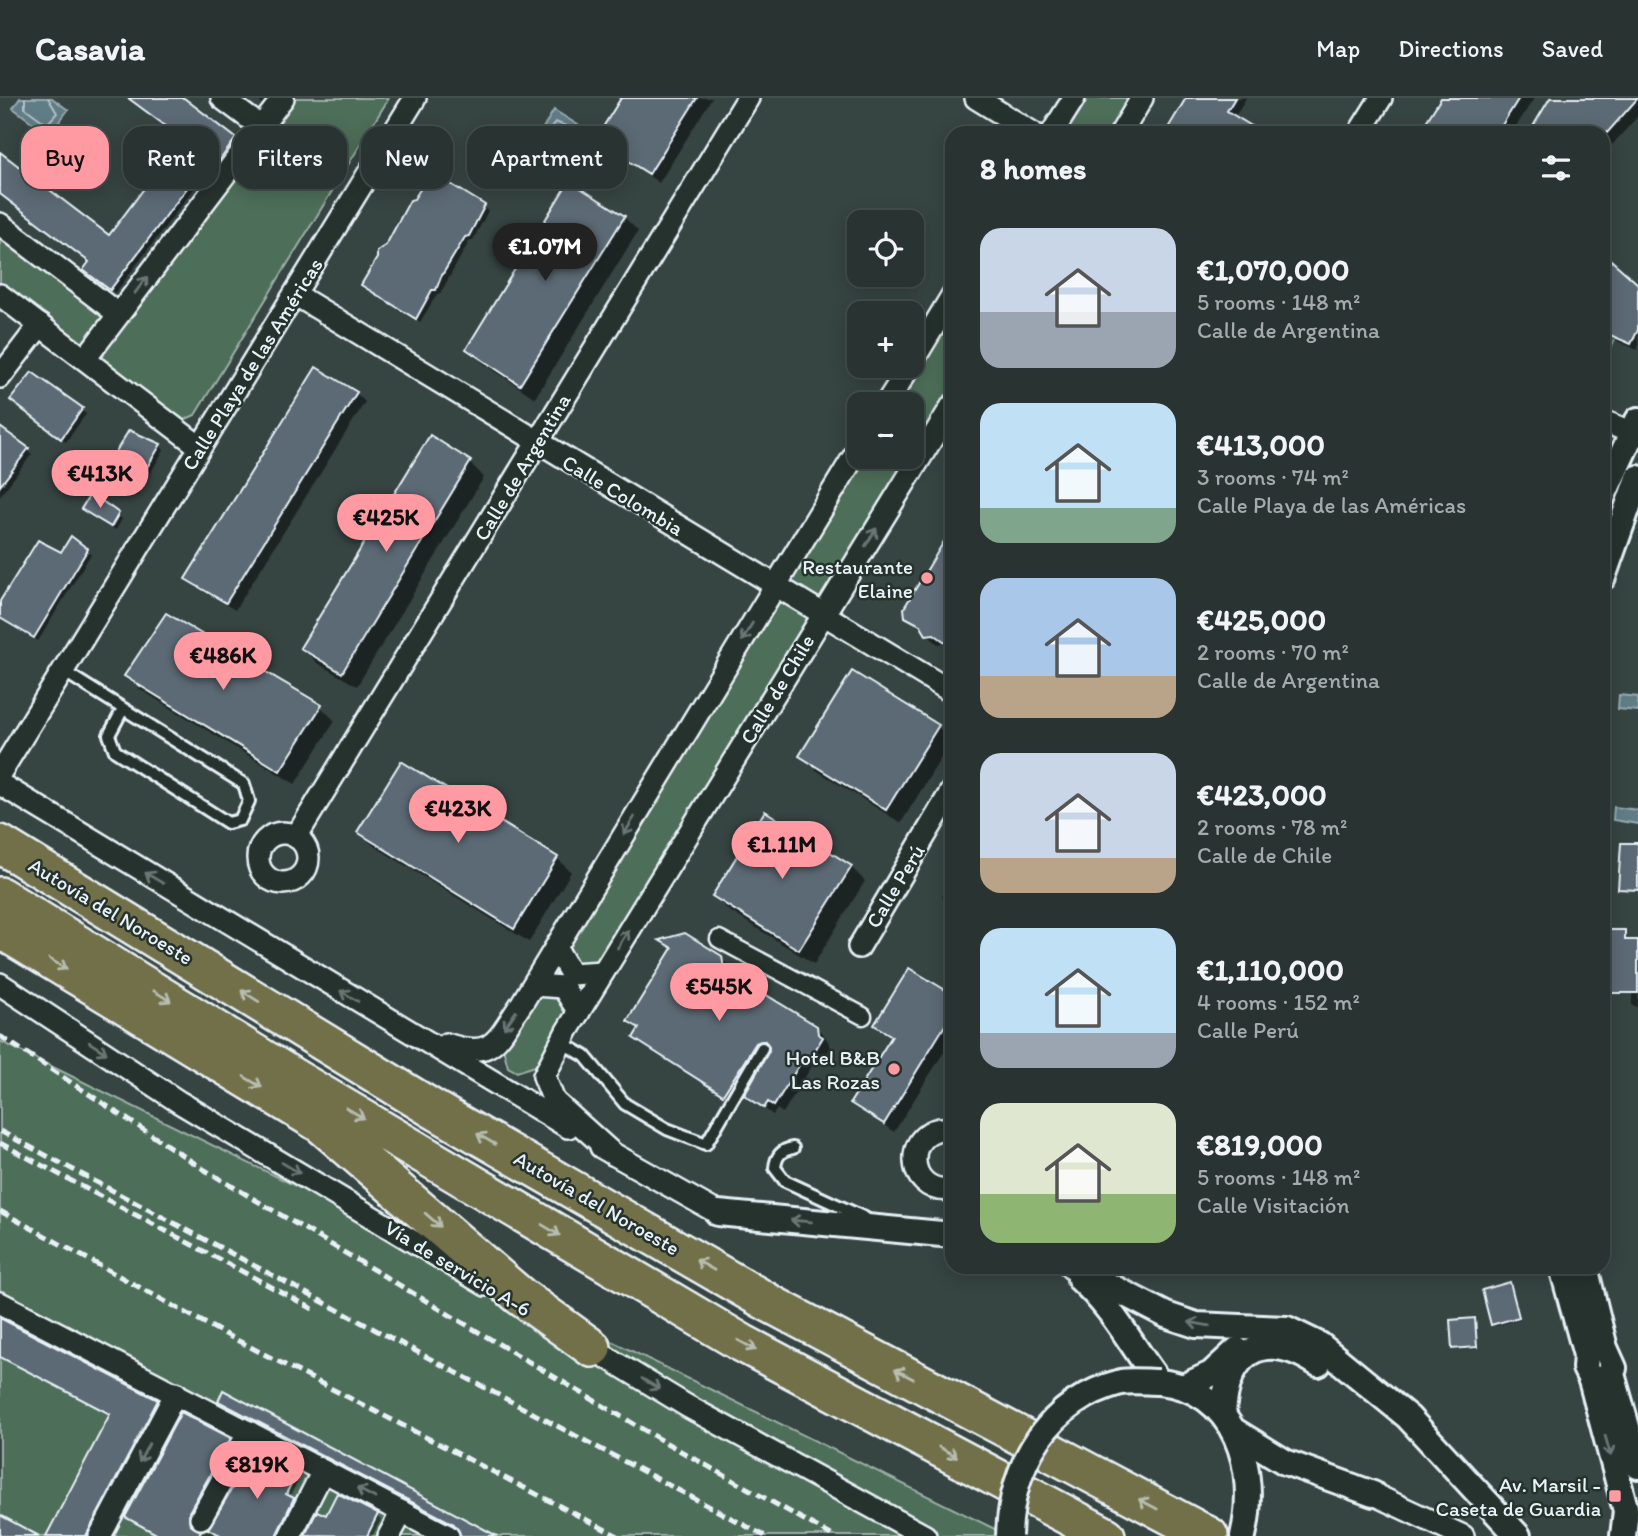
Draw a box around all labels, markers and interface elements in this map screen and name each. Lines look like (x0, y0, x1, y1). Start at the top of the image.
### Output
text: Casavia (35, 29, 145, 68)
text: Map (1316, 34, 1360, 63)
text: Directions (1398, 34, 1504, 63)
text: Saved (1542, 34, 1603, 63)
chip: Buy (21, 126, 109, 189)
chip: Rent (123, 126, 219, 189)
chip: Filters (233, 126, 347, 189)
chip: New (361, 126, 453, 189)
chip: Apartment (467, 126, 627, 189)
icon: filters (1537, 149, 1575, 187)
text: 8 homes (980, 150, 1087, 187)
map controls (847, 210, 924, 469)
button: locate (847, 210, 924, 287)
pin: €1.07M (488, 223, 602, 283)
text: €1.07M (508, 232, 582, 260)
text: €1,070,000 (1197, 251, 1350, 288)
street label: Calle Playa de las Américas (176, 253, 328, 475)
icon: home (1036, 256, 1120, 340)
one-way arrow (133, 276, 148, 294)
text: 5 rooms · 148 m² (1197, 288, 1360, 316)
button: + (847, 301, 924, 378)
text: Calle de Argentina (1197, 316, 1380, 344)
street label: Calle de Argentina (468, 389, 576, 545)
button: − (847, 392, 924, 469)
text: €413,000 (1197, 426, 1325, 463)
icon: home (1036, 431, 1120, 515)
street label: Calle Colombia (558, 449, 688, 541)
pin: €413K (51, 450, 149, 510)
text: €413K (68, 459, 132, 487)
text: 3 rooms · 74 m² (1197, 463, 1349, 491)
text: Calle Playa de las Américas (1197, 491, 1466, 519)
pin: €425K (337, 494, 435, 554)
text: €425K (353, 503, 419, 531)
one-way arrow (863, 528, 878, 547)
place label: Restaurante Elaine (802, 554, 913, 603)
marker: Restaurante Elaine (919, 570, 935, 586)
text: €425,000 (1197, 601, 1326, 638)
icon: home (1036, 606, 1120, 690)
one-way arrow (740, 621, 754, 641)
street label: Calle de Chile (735, 630, 820, 748)
pin: €486K (174, 632, 272, 692)
text: 2 rooms · 70 m² (1197, 638, 1349, 666)
text: €486K (190, 641, 256, 669)
text: Calle de Argentina (1197, 666, 1380, 694)
text: €423,000 (1197, 776, 1327, 813)
icon: home (1036, 781, 1120, 865)
pin: €423K (409, 786, 507, 845)
text: €423K (425, 794, 491, 822)
text: 2 rooms · 78 m² (1197, 813, 1347, 841)
one-way arrow (622, 816, 636, 836)
pin: €1.11M (725, 822, 839, 881)
text: €1.11M (748, 830, 816, 858)
street label: Calle Perú (860, 839, 930, 932)
text: Calle de Chile (1197, 841, 1332, 869)
street label: Autovía del Noroeste (24, 852, 198, 970)
one-way arrow (145, 870, 165, 884)
one-way arrow (617, 930, 631, 950)
text: €1,110,000 (1197, 951, 1344, 988)
icon: home (1036, 956, 1120, 1040)
one-way arrow (48, 957, 68, 971)
pin: €545K (670, 964, 768, 1023)
text: €545K (686, 972, 752, 1000)
one-way arrow (241, 988, 260, 1003)
one-way arrow (339, 988, 359, 1002)
text: 4 rooms · 152 m² (1197, 988, 1360, 1016)
one-way arrow (152, 990, 172, 1004)
one-way arrow (503, 1010, 517, 1029)
text: Calle Perú (1197, 1016, 1299, 1044)
one-way arrow (88, 1041, 107, 1055)
place label: Hotel B&B Las Rozas (786, 1045, 880, 1094)
marker: Hotel B&B Las Rozas (886, 1061, 902, 1077)
one-way arrow (242, 1076, 262, 1090)
one-way arrow (345, 1107, 365, 1121)
text: €819,000 (1197, 1126, 1323, 1163)
icon: home (1036, 1131, 1120, 1215)
one-way arrow (477, 1132, 497, 1146)
street label: Autovía del Noroeste (510, 1145, 684, 1261)
one-way arrow (281, 1162, 301, 1176)
text: 5 rooms · 148 m² (1197, 1163, 1360, 1191)
text: Calle Visitación (1197, 1191, 1350, 1219)
one-way arrow (424, 1212, 442, 1228)
one-way arrow (790, 1214, 813, 1227)
street label: Vía de servicio A-6 (380, 1215, 536, 1321)
one-way arrow (540, 1223, 560, 1237)
one-way arrow (695, 1258, 715, 1272)
one-way arrow (1188, 1317, 1211, 1331)
one-way arrow (736, 1338, 756, 1352)
one-way arrow (894, 1367, 915, 1381)
one-way arrow (640, 1377, 660, 1391)
one-way arrow (1603, 1434, 1616, 1456)
one-way arrow (137, 1442, 150, 1463)
pin: €819K (208, 1442, 306, 1501)
one-way arrow (937, 1445, 957, 1459)
text: €819K (225, 1450, 289, 1478)
place label: Av. Marsil - Caseta de Guardia (1435, 1472, 1601, 1521)
one-way arrow (356, 1486, 376, 1500)
marker: Av. Marsil - Caseta de Guardia (1607, 1488, 1623, 1504)
one-way arrow (1139, 1497, 1159, 1511)

